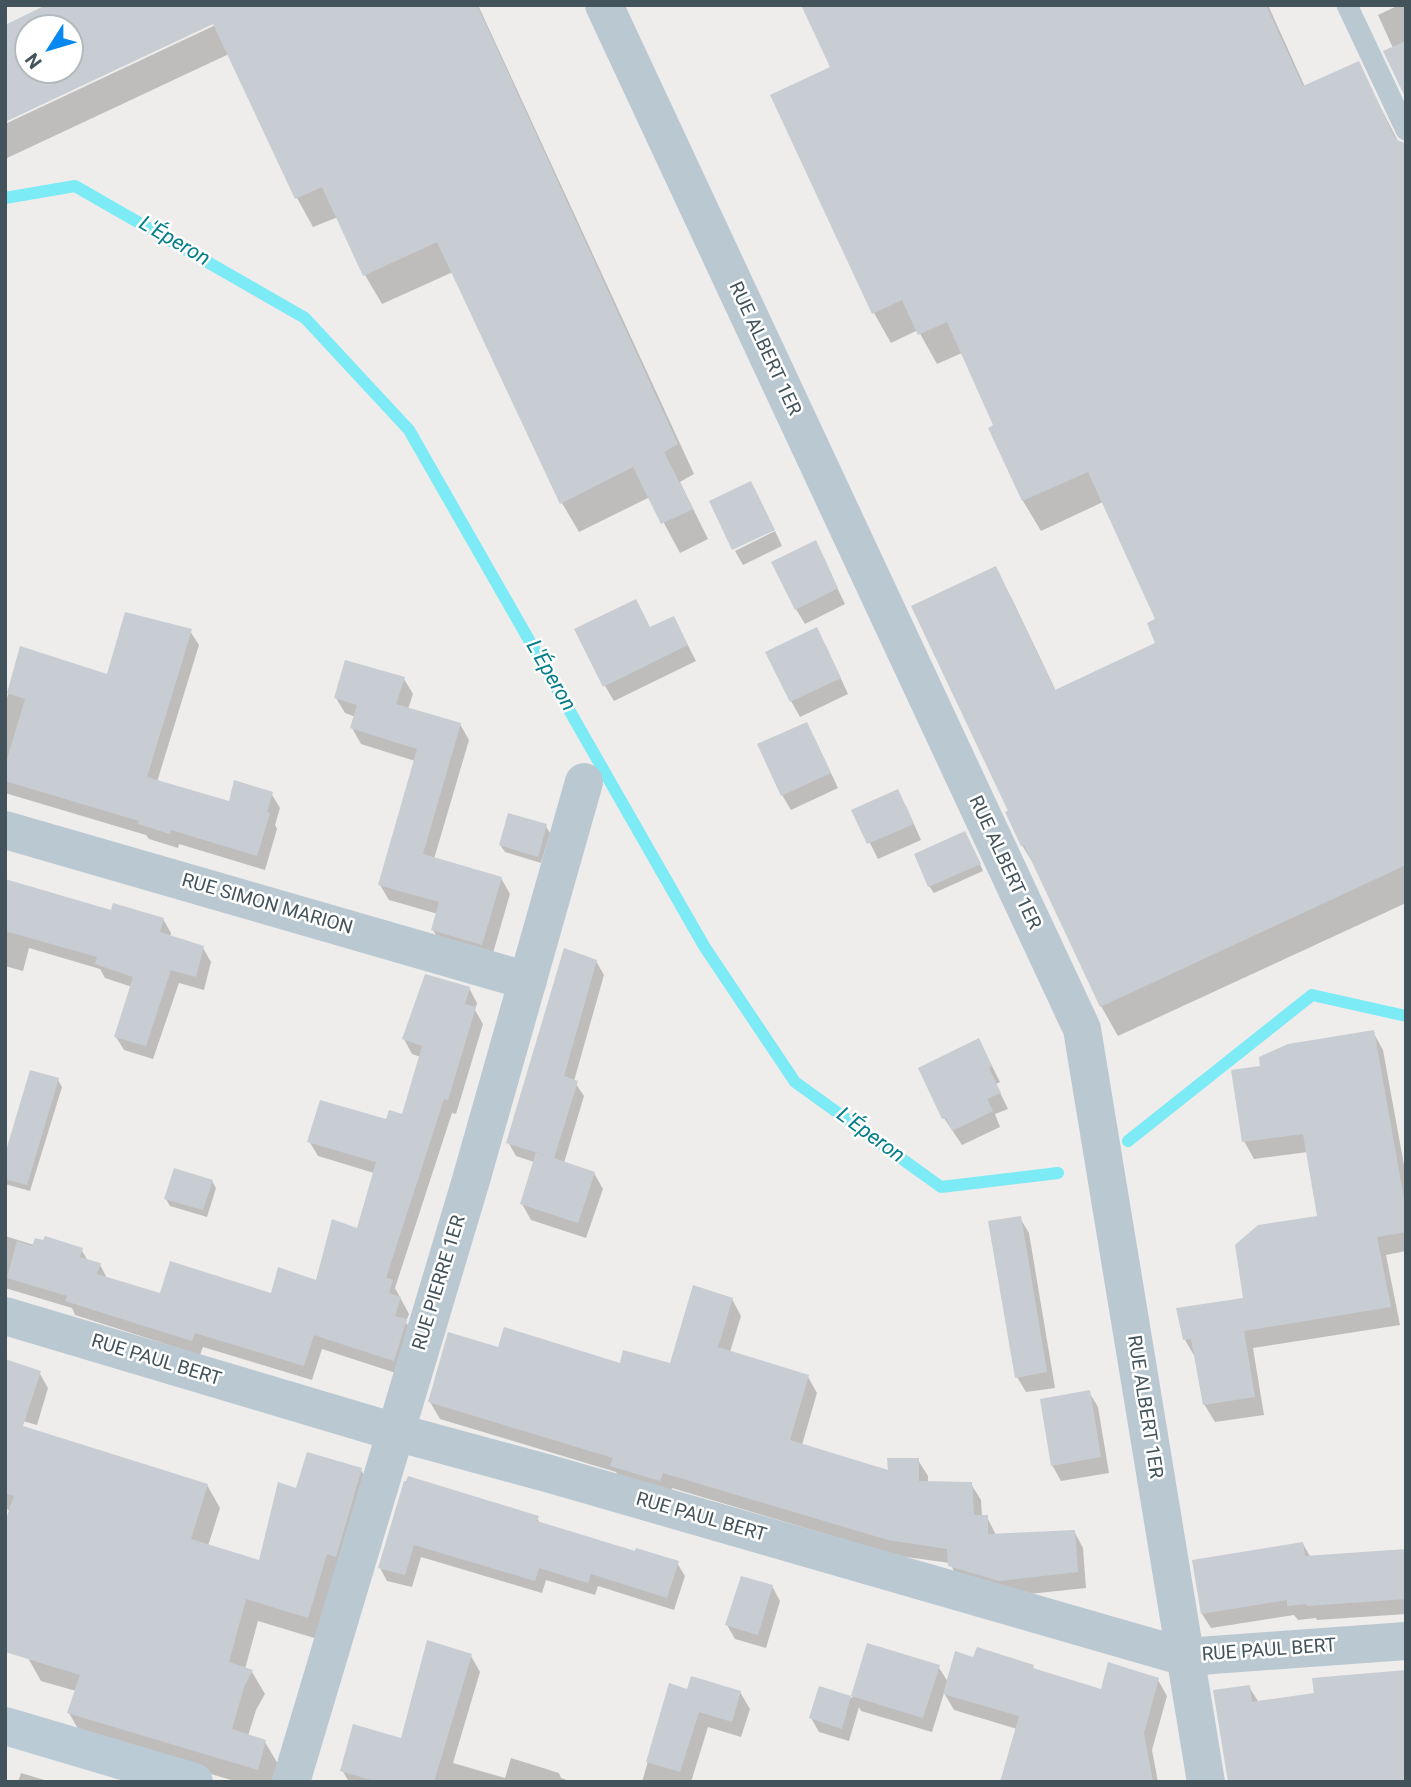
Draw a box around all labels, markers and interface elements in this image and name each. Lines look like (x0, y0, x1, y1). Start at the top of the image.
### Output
north arrow (14, 14, 84, 84)
text: N (20, 48, 47, 73)
water label: L'Éperon (134, 212, 214, 272)
street label: RUE ALBERT 1ER (723, 278, 805, 420)
water label: L'Éperon (520, 636, 580, 716)
street label: RUE ALBERT 1ER (963, 792, 1045, 934)
street label: RUE SIMON MARION (179, 870, 355, 940)
water label: L'Éperon (831, 1103, 909, 1169)
street label: RUE PIERRE 1ER (409, 1213, 471, 1353)
street label: RUE PAUL BERT (88, 1330, 224, 1392)
street label: RUE ALBERT 1ER (1121, 1334, 1167, 1480)
street label: RUE PAUL BERT (633, 1488, 769, 1548)
street label: RUE PAUL BERT (1201, 1635, 1337, 1667)

